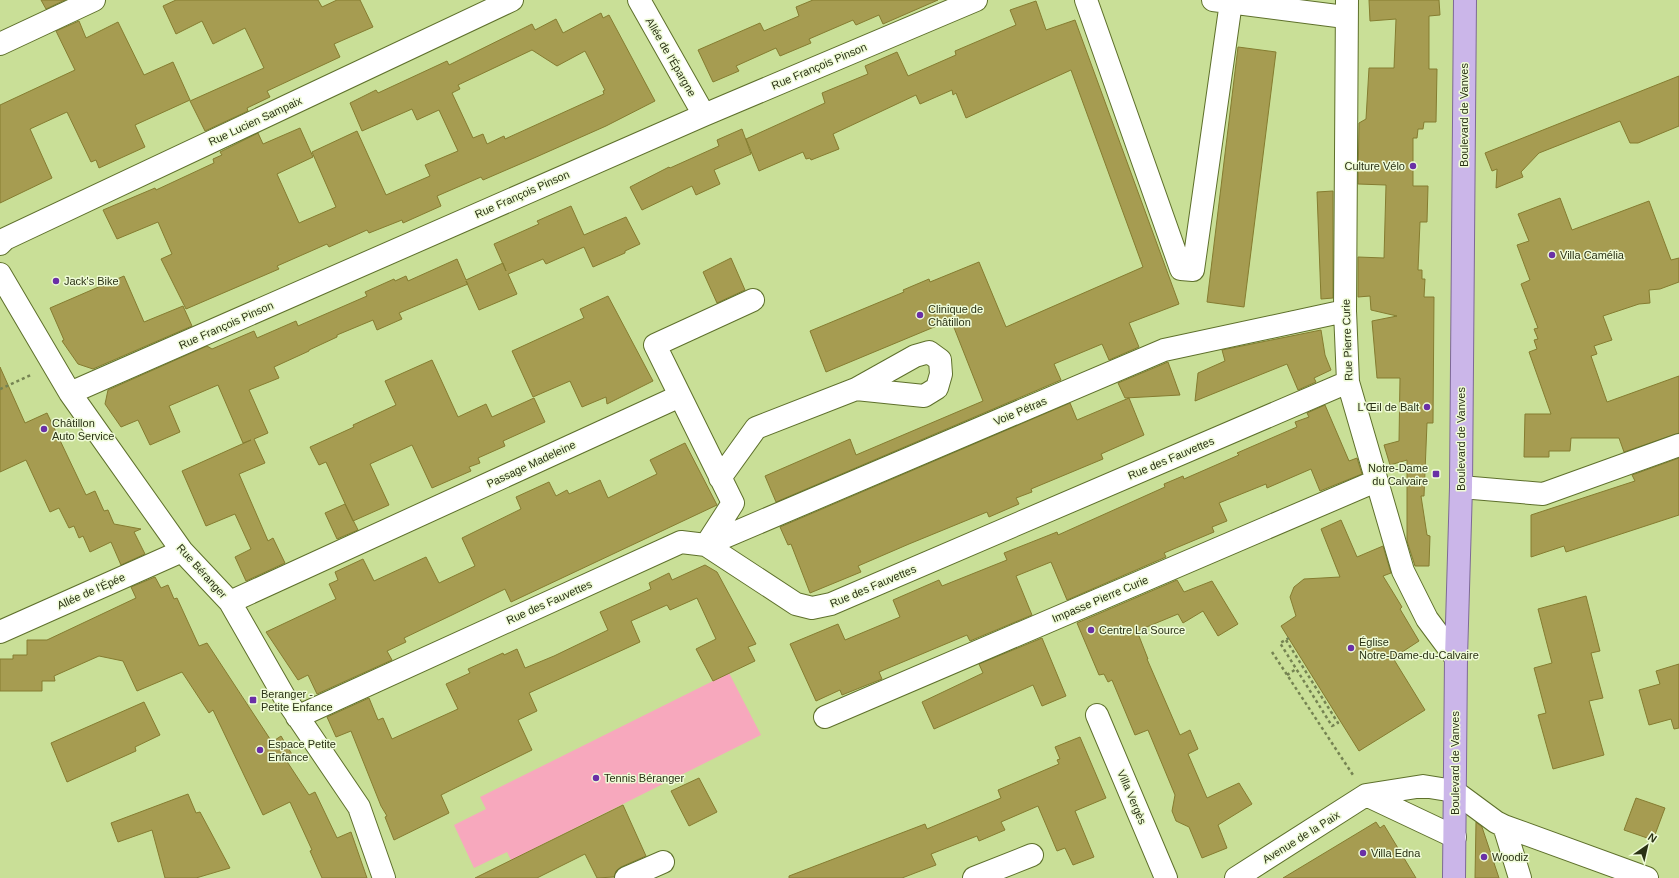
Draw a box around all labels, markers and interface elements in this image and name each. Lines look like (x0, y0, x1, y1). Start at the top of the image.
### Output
street label: Allée de l'Épargne (644, 15, 698, 99)
street label: Rue François Pinson (770, 41, 868, 91)
street label: Boulevard de Vanves (1458, 63, 1470, 167)
street label: Rue Lucien Sampaix (206, 94, 304, 148)
place label: Culture Vélo (1344, 160, 1405, 172)
marker: Culture Vélo (1408, 161, 1418, 171)
street label: Rue François Pinson (473, 168, 571, 220)
place label: Villa Camélia (1560, 249, 1625, 261)
marker: Villa Camélia (1547, 250, 1557, 260)
place label: Jack's Bike (64, 275, 119, 287)
marker: Jack's Bike (51, 276, 61, 286)
street label: Rue François Pinson (177, 299, 275, 351)
street label: Rue Pierre Curie (1340, 299, 1354, 381)
place label: Clinique de Châtillon (928, 303, 983, 328)
marker: Clinique de Châtillon (915, 310, 925, 320)
street label: Boulevard de Vanves (1455, 387, 1467, 491)
street label: Voie Pétras (992, 394, 1049, 428)
place label: L'Œil de Balt (1358, 401, 1419, 413)
marker: L'Œil de Balt (1422, 402, 1432, 412)
place label: Châtillon Auto Service (52, 417, 114, 442)
marker: Châtillon Auto Service (39, 424, 49, 434)
street label: Rue des Fauvettes (1126, 434, 1216, 482)
street label: Passage Madeleine (485, 438, 577, 490)
place label: Notre-Dame du Calvaire (1368, 462, 1428, 487)
marker: Notre-Dame du Calvaire (1431, 469, 1441, 479)
street label: Rue Béranger (175, 542, 230, 601)
street label: Rue des Fauvettes (828, 562, 918, 610)
street label: Allée de l'Épée (55, 571, 127, 611)
street label: Impasse Pierre Curie (1050, 573, 1150, 625)
street label: Rue des Fauvettes (504, 578, 594, 626)
place label: Centre La Source (1099, 624, 1185, 636)
marker: Centre La Source (1086, 625, 1096, 635)
place label: Église Notre-Dame-du-Calvaire (1359, 636, 1479, 661)
marker: Église Notre-Dame-du-Calvaire (1346, 643, 1356, 653)
place label: Beranger - Petite Enfance (261, 688, 333, 713)
marker: Beranger - Petite Enfance (248, 695, 258, 705)
street label: Boulevard de Vanves (1449, 711, 1461, 815)
place label: Espace Petite Enfance (268, 738, 336, 763)
marker: Espace Petite Enfance (255, 745, 265, 755)
street label: Villa Vergès (1115, 768, 1149, 826)
place label: Tennis Béranger (604, 772, 684, 784)
marker: Tennis Béranger (591, 773, 601, 783)
street label: Avenue de la Paix (1260, 808, 1342, 866)
north arrow (1627, 826, 1667, 866)
text: N (1646, 831, 1659, 845)
place label: Villa Edna (1371, 847, 1421, 859)
marker: Villa Edna (1358, 848, 1368, 858)
place label: Woodiz (1492, 851, 1528, 863)
marker: Woodiz (1479, 852, 1489, 862)

